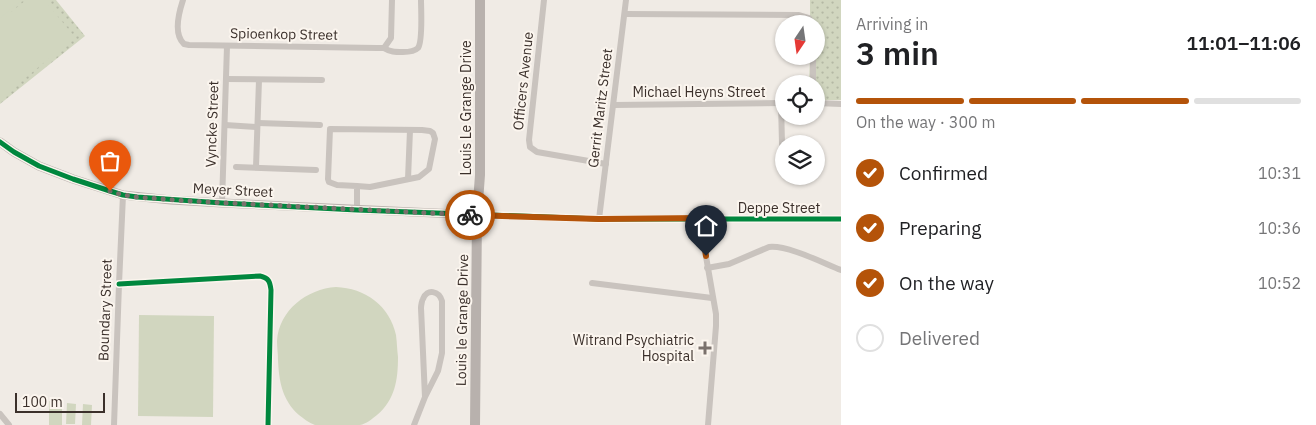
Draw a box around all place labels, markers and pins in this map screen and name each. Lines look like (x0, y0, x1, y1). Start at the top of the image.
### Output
pin (89, 140, 131, 191)
pin (685, 205, 727, 256)
place label: Witrand Psychiatric Hospital (573, 331, 694, 365)
marker: Witrand Psychiatric Hospital (698, 341, 712, 355)

